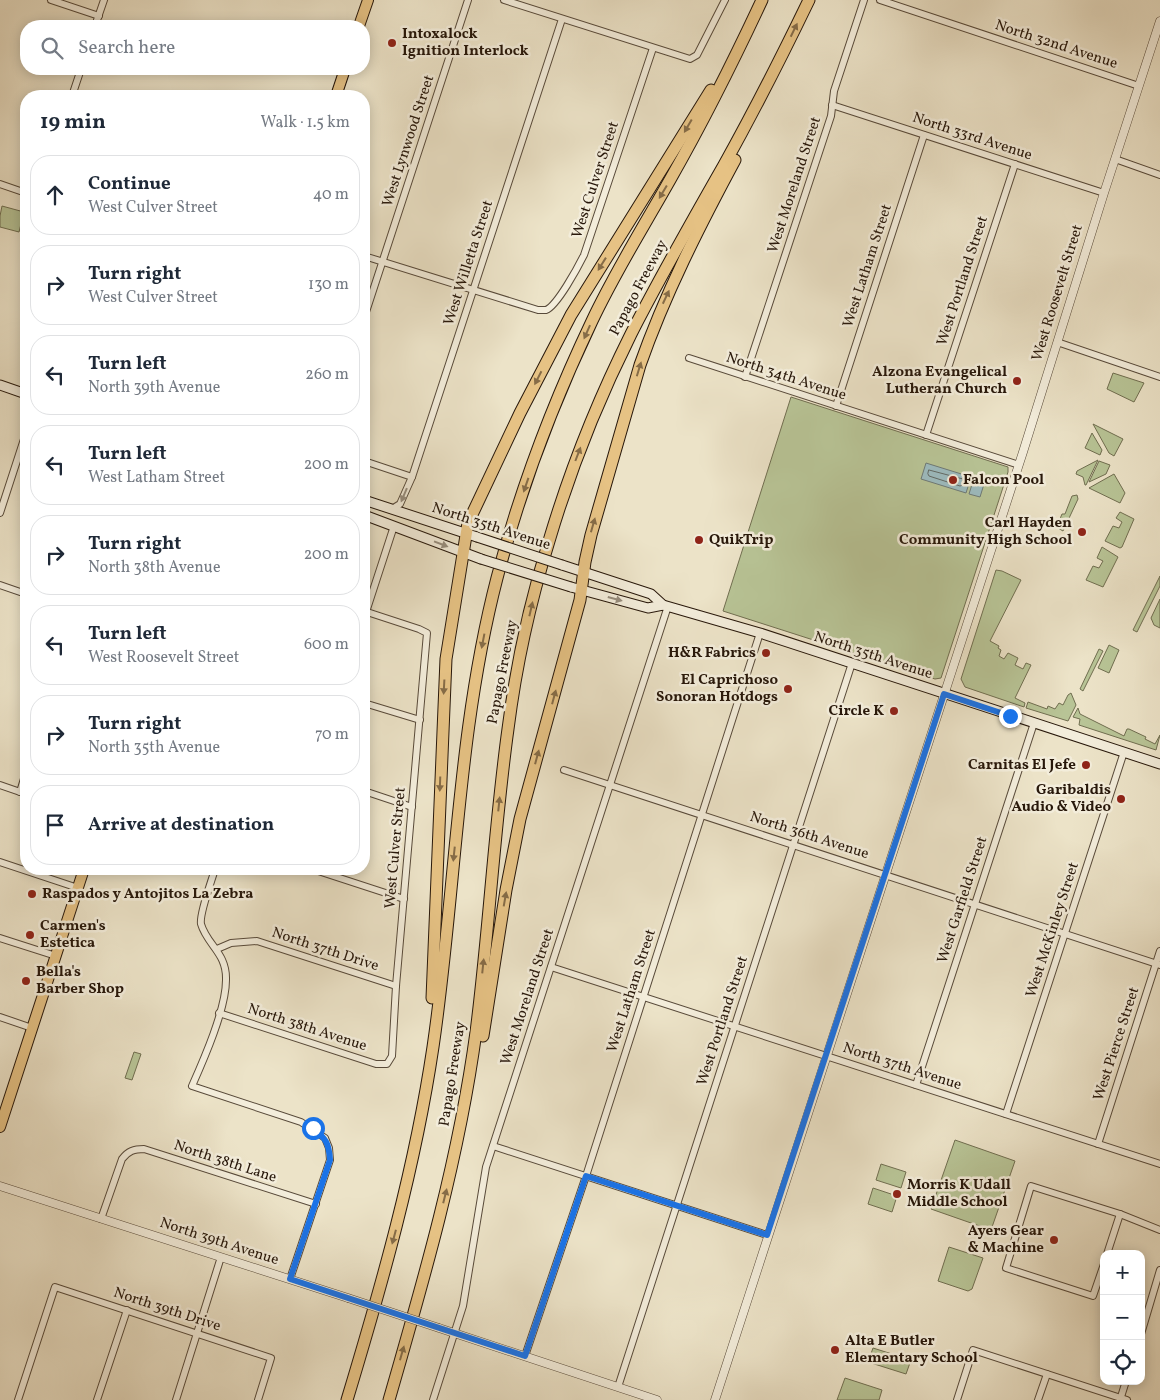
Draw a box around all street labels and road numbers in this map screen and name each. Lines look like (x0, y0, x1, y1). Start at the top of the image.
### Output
street label: North 32nd Avenue (992, 15, 1120, 75)
street label: West Lynwood Street (378, 72, 440, 210)
street label: North 33rd Avenue (909, 108, 1035, 166)
street label: West Moreland Street (763, 114, 827, 256)
street label: West Culver Street (567, 119, 625, 241)
street label: West Willetta Street (439, 198, 499, 328)
street label: West Latham Street (838, 202, 898, 330)
street label: West Portland Street (932, 213, 994, 349)
street label: West Roosevelt Street (1027, 222, 1089, 364)
street label: Papago Freeway (605, 236, 673, 340)
street label: North 34th Avenue (723, 348, 849, 406)
street label: North 35th Avenue (429, 498, 553, 556)
street label: Papago Freeway (483, 618, 523, 726)
street label: North 35th Avenue (811, 627, 935, 685)
street label: West Culver Street (380, 786, 412, 910)
street label: North 36th Avenue (747, 807, 871, 865)
street label: West Garfield Street (933, 834, 993, 966)
street label: West McKinley Street (1021, 860, 1085, 1000)
street label: North 37th Drive (269, 923, 381, 977)
street label: West Moreland Street (496, 926, 560, 1068)
street label: West Latham Street (602, 927, 662, 1055)
street label: West Portland Street (692, 953, 754, 1089)
street label: West Pierce Street (1089, 984, 1145, 1104)
street label: North 38th Avenue (245, 999, 369, 1057)
street label: Papago Freeway (434, 1020, 472, 1128)
street label: North 37th Avenue (840, 1038, 964, 1096)
street label: North 38th Lane (171, 1135, 279, 1189)
street label: North 39th Avenue (157, 1213, 281, 1271)
street label: North 39th Drive (111, 1283, 223, 1337)

